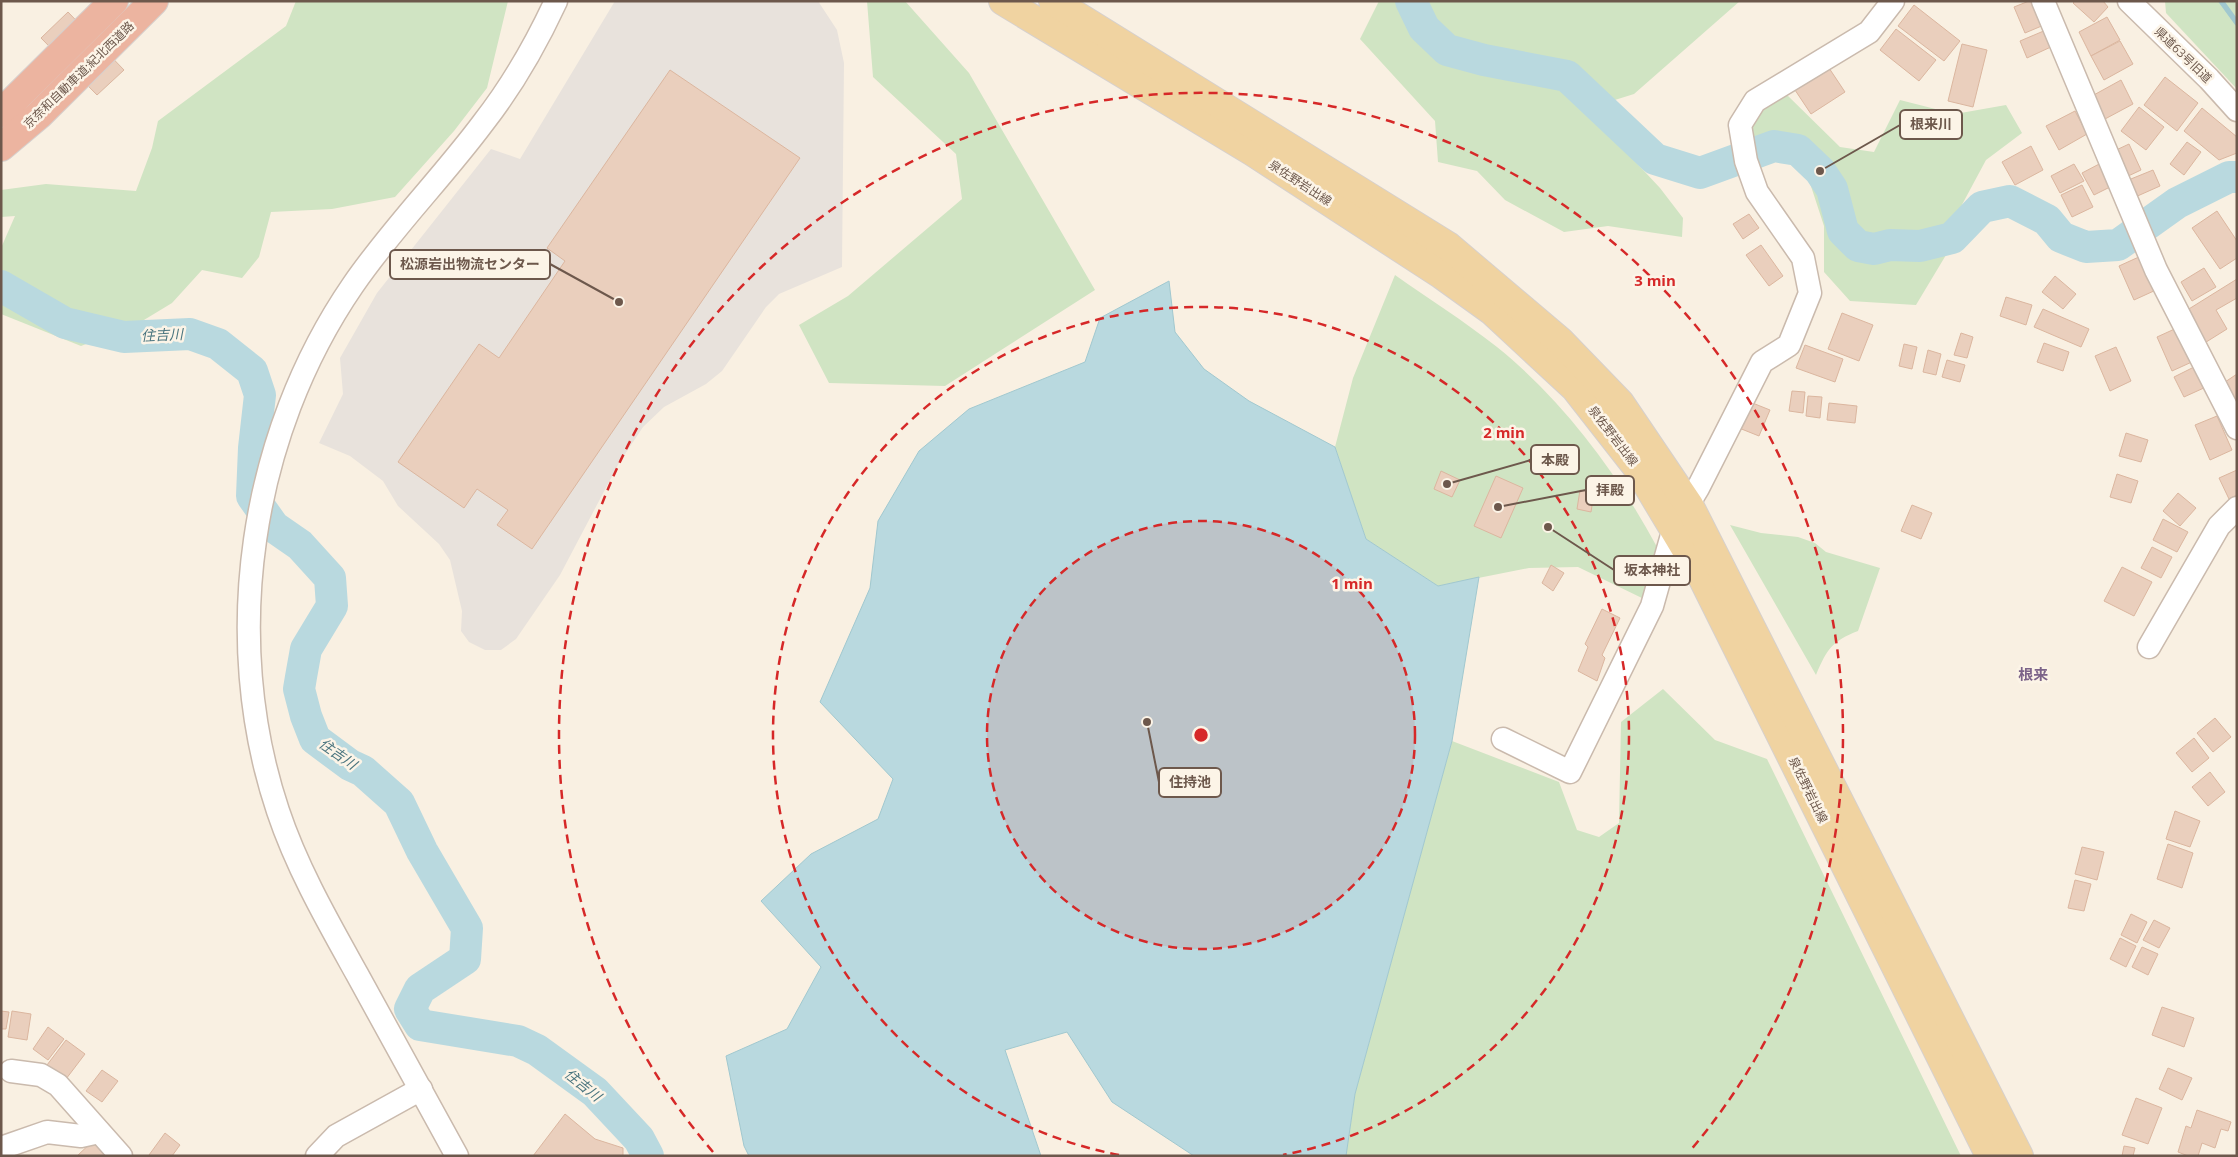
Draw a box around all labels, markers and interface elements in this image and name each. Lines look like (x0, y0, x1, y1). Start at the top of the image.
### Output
street label: 京奈和自動車道;紀北西道路 (20, 17, 137, 132)
street label: 県道63号旧道 (2151, 23, 2216, 86)
callout: 根来川 (1900, 110, 1962, 139)
text: 根来川 (1910, 114, 1952, 133)
street label: 泉佐野岩出線 (1265, 156, 1335, 209)
callout: 松源岩出物流センター (390, 250, 550, 279)
text: 松源岩出物流センター (400, 254, 540, 273)
text: 3 min (1634, 270, 1676, 290)
water label: 住吉川 (141, 324, 185, 345)
street label: 泉佐野岩出線 (1585, 402, 1642, 469)
text: 2 min (1483, 422, 1525, 442)
callout: 本殿 (1531, 445, 1579, 474)
text: 本殿 (1541, 450, 1569, 469)
callout: 拝殿 (1586, 476, 1634, 505)
text: 拝殿 (1596, 480, 1624, 499)
callout: 坂本神社 (1614, 556, 1690, 585)
text: 坂本神社 (1624, 560, 1680, 579)
text: 1 min (1331, 573, 1373, 593)
district label: 根来 (2018, 664, 2048, 684)
centre of rings (1192, 726, 1210, 744)
water label: 住吉川 (316, 734, 363, 775)
street label: 泉佐野岩出線 (1785, 754, 1832, 826)
callout: 住持池 (1159, 768, 1221, 797)
text: 住持池 (1169, 772, 1211, 791)
water label: 住吉川 (561, 1064, 607, 1106)

